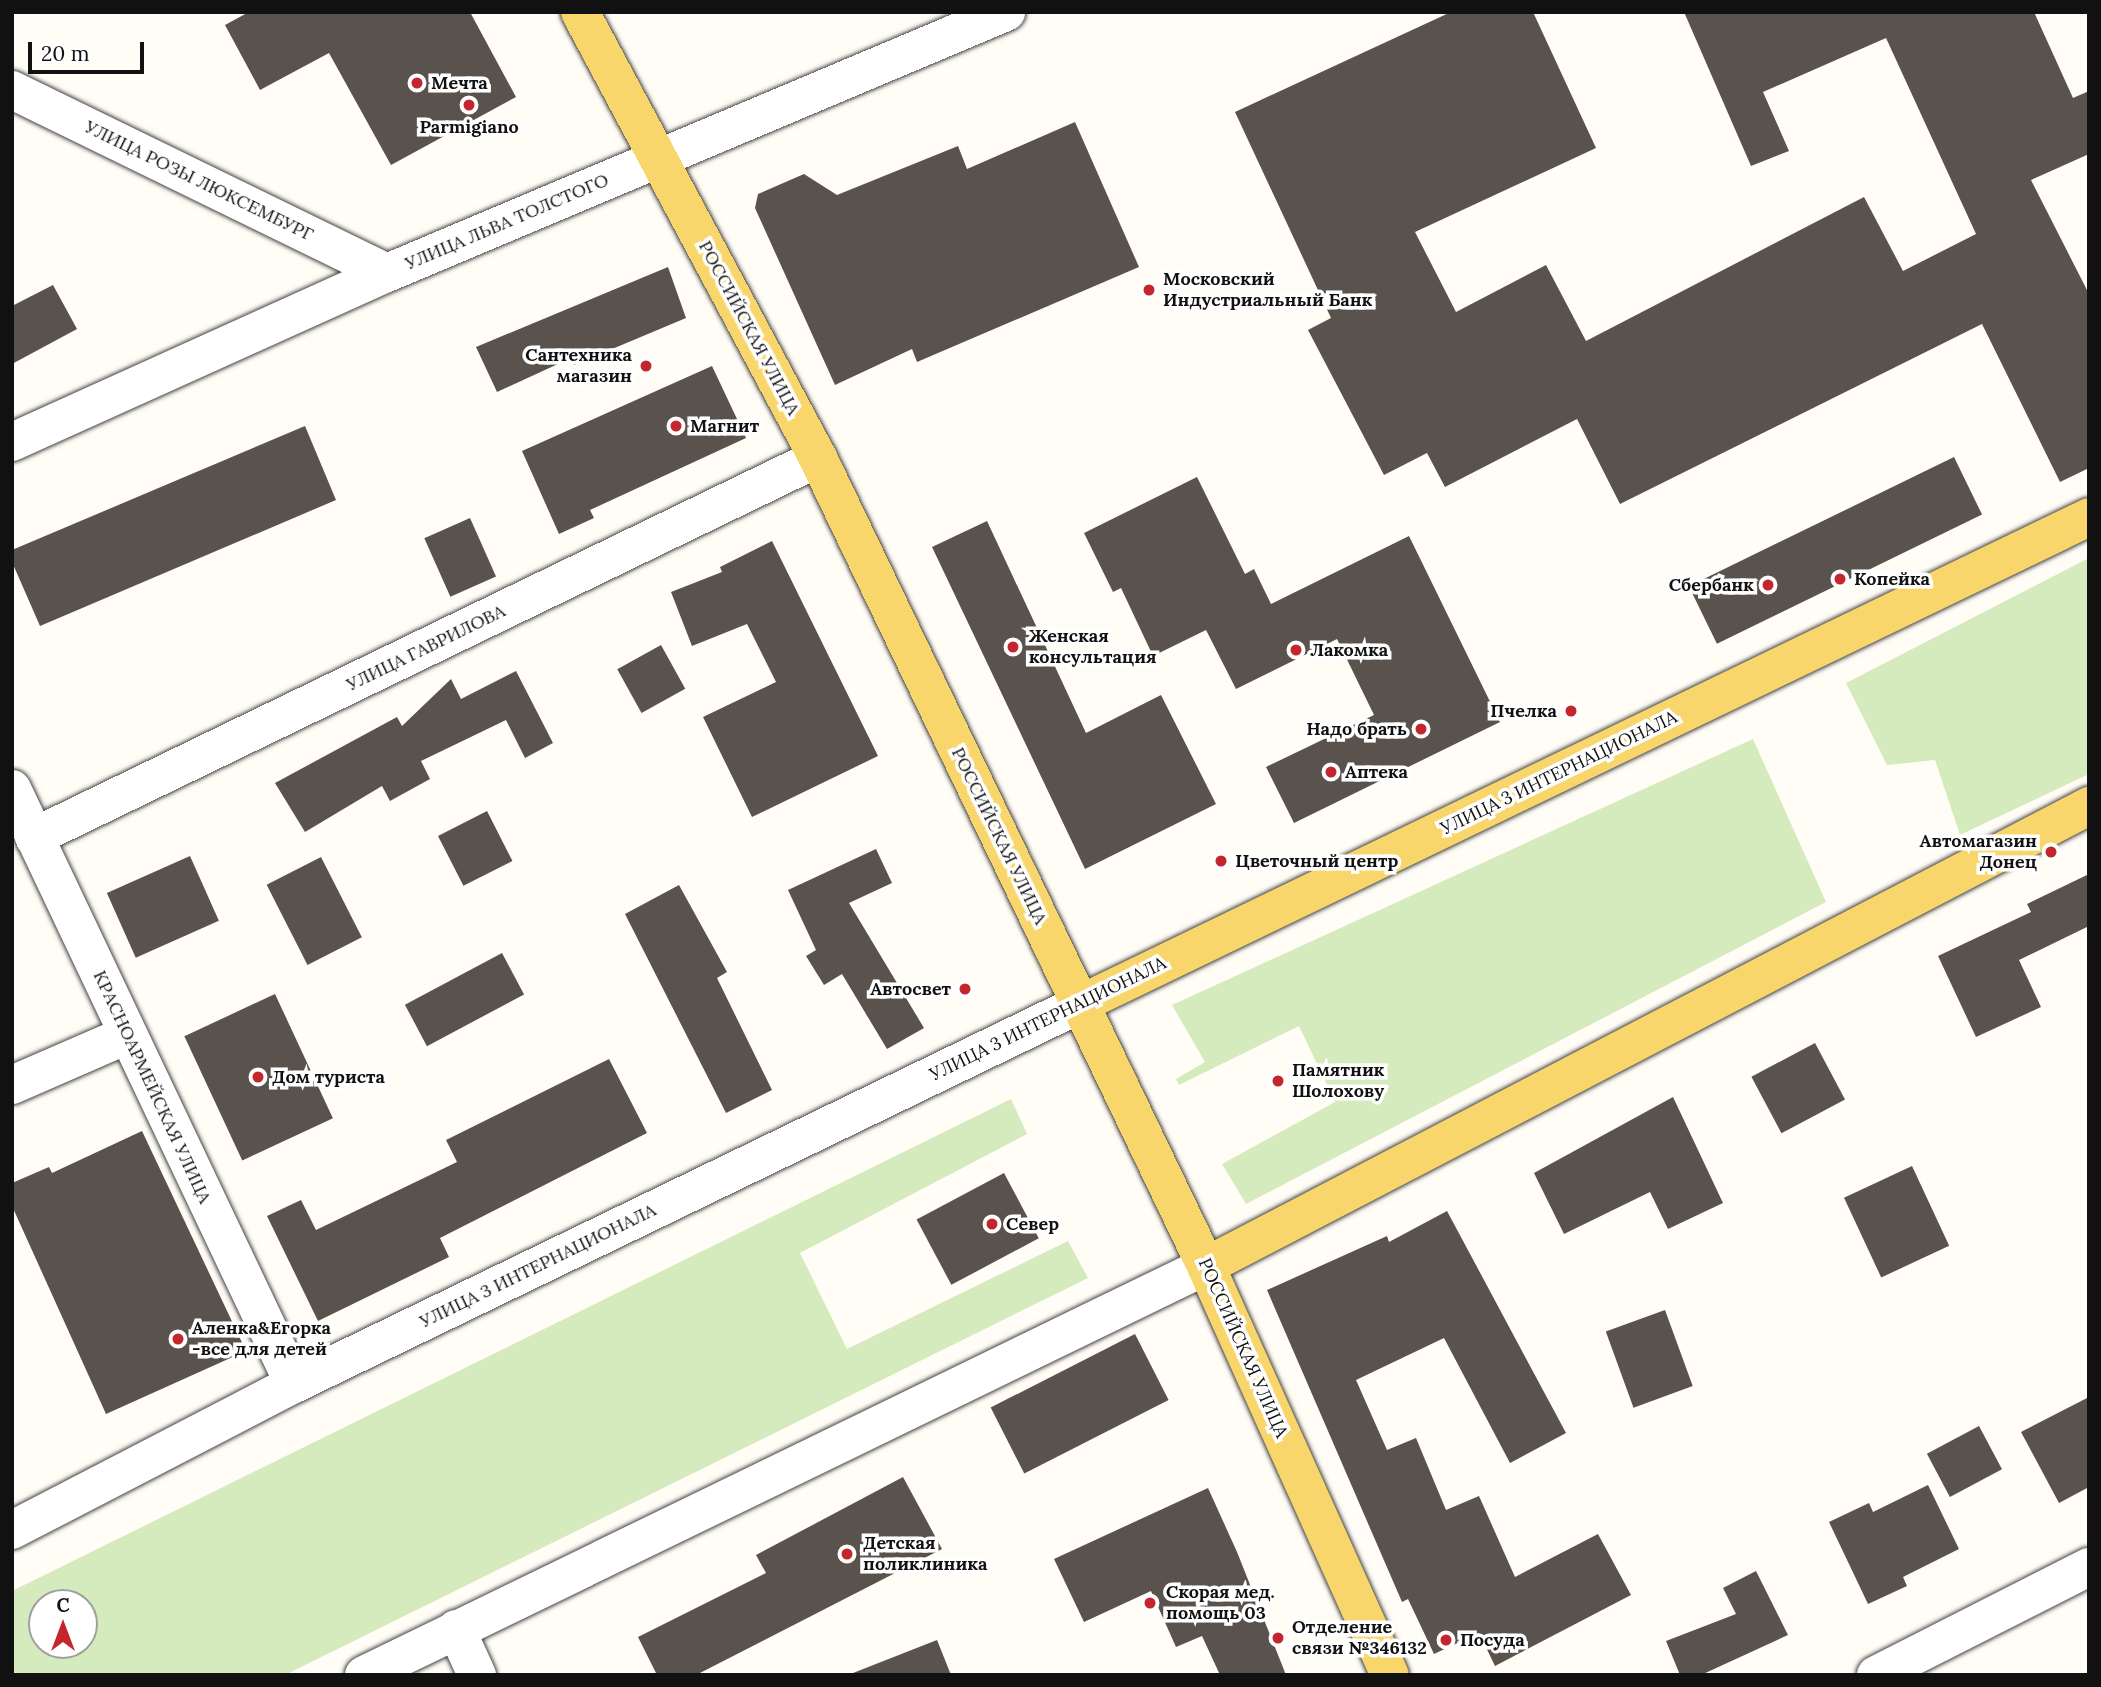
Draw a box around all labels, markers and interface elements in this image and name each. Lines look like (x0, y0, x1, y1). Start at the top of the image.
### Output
scale bar (32, 28, 147, 72)
text: 20 m (41, 40, 90, 67)
place label: Мечта (431, 72, 488, 94)
marker: Мечта (409, 75, 425, 91)
marker: Parmigiano (461, 97, 477, 113)
street label: УЛИЦА РОЗЫ ЛЮКСЕМБУРГ (81, 116, 317, 246)
place label: Parmigiano (419, 116, 519, 138)
street label: УЛИЦА ЛЬВА ТОЛСТОГО (402, 169, 612, 275)
street label: РОССИЙСКАЯ УЛИЦА (694, 237, 804, 419)
place label: Московский Индустриальный Банк (1163, 269, 1372, 312)
marker: Московский Индустриальный Банк (1141, 282, 1157, 298)
place label: Сантехника магазин (525, 345, 632, 388)
marker: Сантехника магазин (638, 358, 654, 374)
place label: Магнит (690, 415, 759, 437)
marker: Магнит (668, 418, 684, 434)
place label: Копейка (1854, 568, 1930, 590)
marker: Копейка (1832, 571, 1848, 587)
place label: Сбербанк (1669, 574, 1754, 596)
marker: Сбербанк (1760, 577, 1776, 593)
street label: УЛИЦА ГАВРИЛОВА (343, 600, 509, 696)
place label: Женская консультация (1029, 626, 1157, 668)
marker: Женская консультация (1003, 637, 1023, 657)
place label: Лакомка (1310, 639, 1388, 661)
marker: Лакомка (1288, 642, 1304, 658)
place label: Пчелка (1490, 700, 1557, 722)
marker: Пчелка (1563, 703, 1579, 719)
street label: УЛИЦА 3 ИНТЕРНАЦИОНАЛА (1437, 706, 1681, 840)
place label: Надо брать (1306, 718, 1407, 740)
marker: Надо брать (1413, 721, 1429, 737)
street label: РОССИЙСКАЯ УЛИЦА (947, 744, 1051, 928)
place label: Аптека (1345, 761, 1408, 783)
marker: Аптека (1323, 764, 1339, 780)
place label: Автомагазин Донец (1920, 831, 2037, 874)
marker: Автомагазин Донец (2043, 844, 2059, 860)
place label: Цветочный центр (1235, 850, 1398, 872)
marker: Цветочный центр (1213, 853, 1229, 869)
street label: УЛИЦА 3 ИНТЕРНАЦИОНАЛА (926, 952, 1170, 1086)
street label: КРАСНОАРМЕЙСКАЯ УЛИЦА (88, 967, 216, 1207)
place label: Автосвет (870, 978, 951, 1000)
marker: Автосвет (957, 981, 973, 997)
place label: Памятник Шолохову (1292, 1060, 1384, 1102)
place label: Дом туриста (272, 1066, 385, 1088)
marker: Дом туриста (250, 1069, 266, 1085)
marker: Памятник Шолохову (1270, 1073, 1286, 1089)
street label: УЛИЦА 3 ИНТЕРНАЦИОНАЛА (416, 1199, 660, 1333)
place label: Север (1006, 1213, 1059, 1235)
marker: Север (984, 1216, 1000, 1232)
street label: РОССИЙСКАЯ УЛИЦА (1194, 1255, 1292, 1441)
place label: Аленка&Егорка -все для детей (192, 1318, 331, 1360)
marker: Аленка&Егорка -все для детей (170, 1331, 186, 1347)
place label: Детская поликлиника (863, 1533, 988, 1576)
marker: Детская поликлиника (837, 1544, 857, 1564)
place label: Скорая мед. помощь 03 (1166, 1582, 1275, 1624)
north arrow (28, 1589, 98, 1659)
text: С (56, 1593, 70, 1617)
marker: Скорая мед. помощь 03 (1140, 1593, 1160, 1613)
place label: Отделение связи №346132 (1292, 1617, 1427, 1660)
place label: Посуда (1460, 1629, 1525, 1651)
marker: Отделение связи №346132 (1270, 1630, 1286, 1646)
marker: Посуда (1438, 1632, 1454, 1648)

